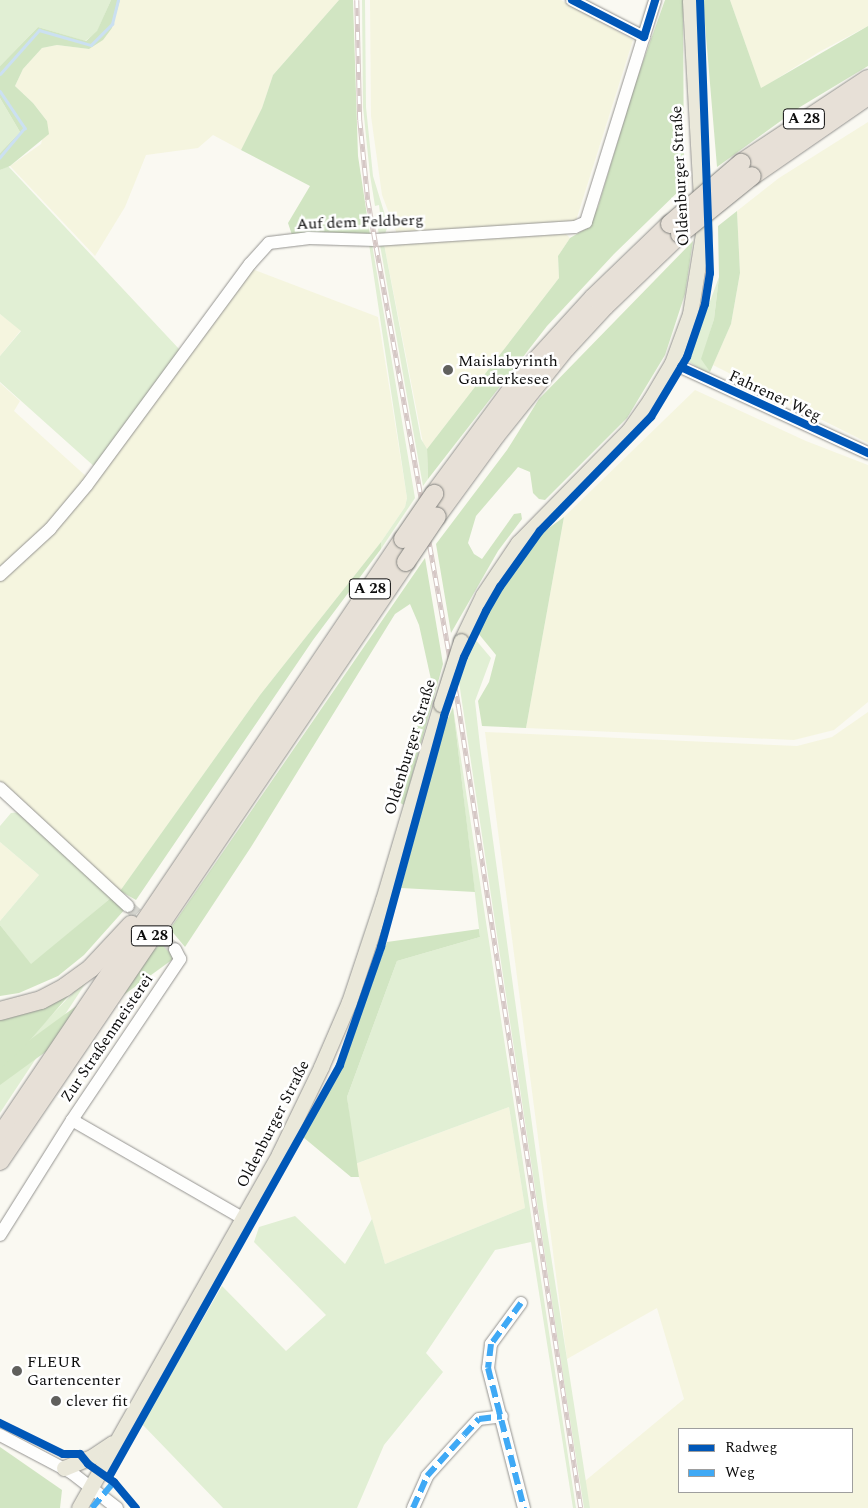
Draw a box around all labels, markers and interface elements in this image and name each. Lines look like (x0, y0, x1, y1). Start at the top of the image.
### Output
street label: Oldenburger Straße (667, 105, 693, 247)
road number: A 28 (783, 106, 825, 132)
street label: Auf dem Feldberg (296, 210, 424, 234)
place label: Maislabyrinth Ganderkesee (458, 351, 558, 389)
marker: Maislabyrinth Ganderkesee (442, 364, 454, 376)
street label: Fahrener Weg (726, 366, 824, 426)
road number: A 28 (349, 576, 391, 602)
street label: Oldenburger Straße (380, 677, 440, 817)
road number: A 28 (131, 924, 173, 948)
street label: Zur Straßenmeisterei (57, 970, 157, 1106)
street label: Oldenburger Straße (233, 1057, 313, 1191)
place label: FLEUR Gartencenter (27, 1352, 121, 1390)
marker: FLEUR Gartencenter (11, 1365, 23, 1377)
place label: clever fit (66, 1391, 128, 1411)
marker: clever fit (50, 1395, 62, 1407)
legend (678, 1428, 853, 1493)
text: Radweg (725, 1436, 778, 1459)
text: Weg (725, 1461, 755, 1484)

